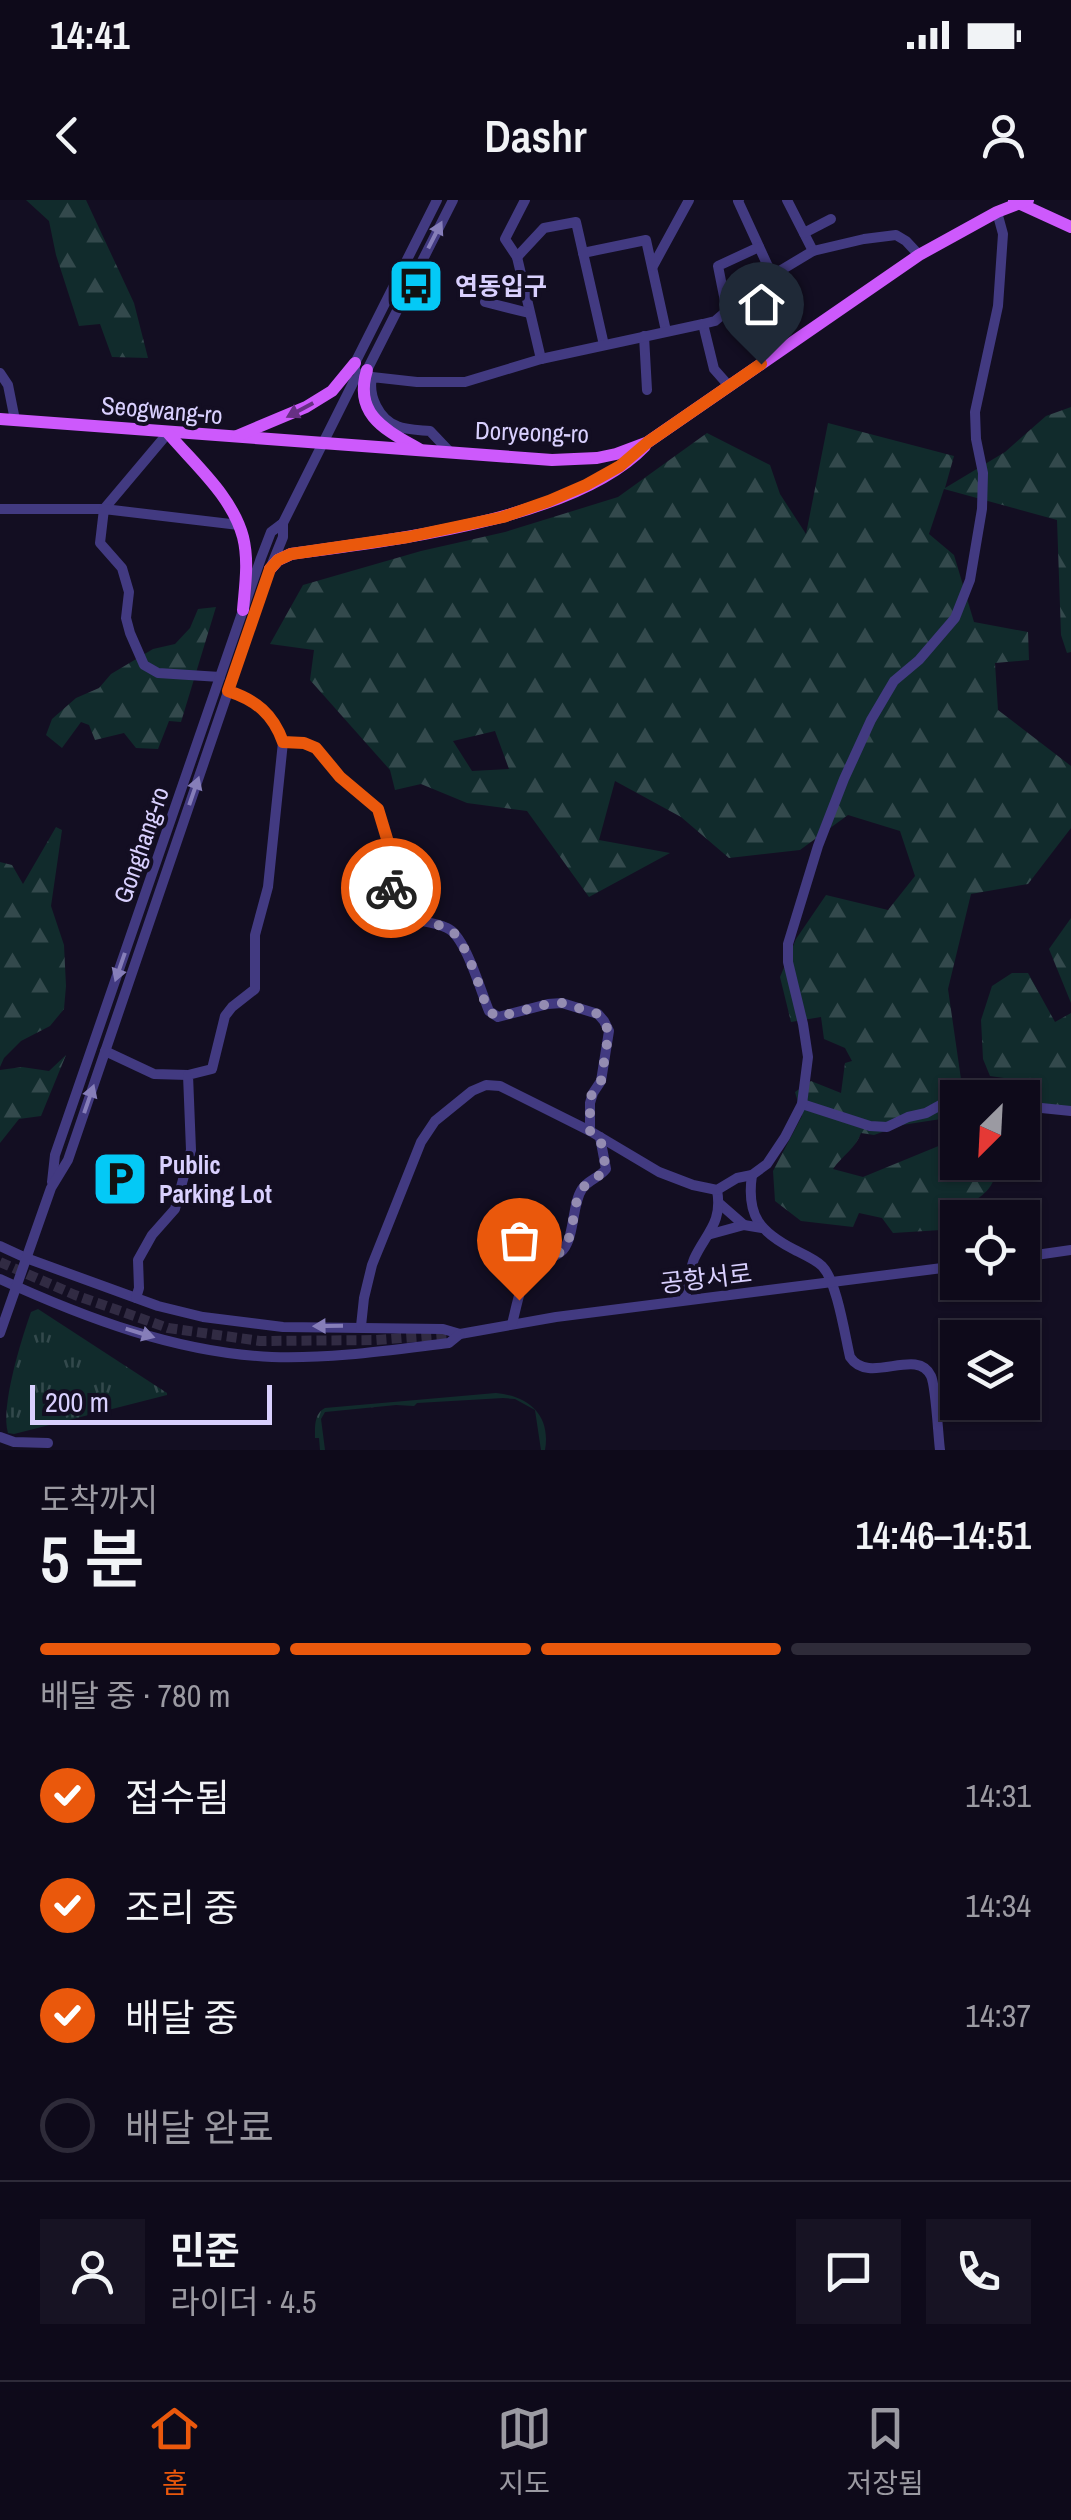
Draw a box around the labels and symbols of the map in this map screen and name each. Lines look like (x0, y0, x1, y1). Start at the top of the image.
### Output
one-way arrow (426, 221, 443, 250)
bus stop icon: 연동입구 (386, 256, 446, 316)
pin (719, 262, 804, 365)
place label: 연동입구 (455, 269, 547, 303)
street label: Seogwang-ro (100, 388, 224, 432)
one-way arrow (285, 401, 314, 418)
street label: Doryeong-ro (474, 413, 590, 451)
one-way arrow (188, 776, 203, 806)
street label: Gonghang-ro (105, 782, 177, 908)
courier (341, 838, 441, 938)
one-way arrow (111, 952, 126, 982)
north arrow (940, 1080, 1040, 1180)
one-way arrow (83, 1083, 98, 1113)
place label: Public Parking Lot (159, 1148, 272, 1211)
parking icon: Public Parking Lot (90, 1149, 150, 1209)
pin (477, 1198, 562, 1301)
street label: 공항서로 (658, 1256, 754, 1300)
one-way arrow (312, 1319, 344, 1335)
one-way arrow (125, 1326, 156, 1341)
scale bar (30, 1380, 272, 1424)

